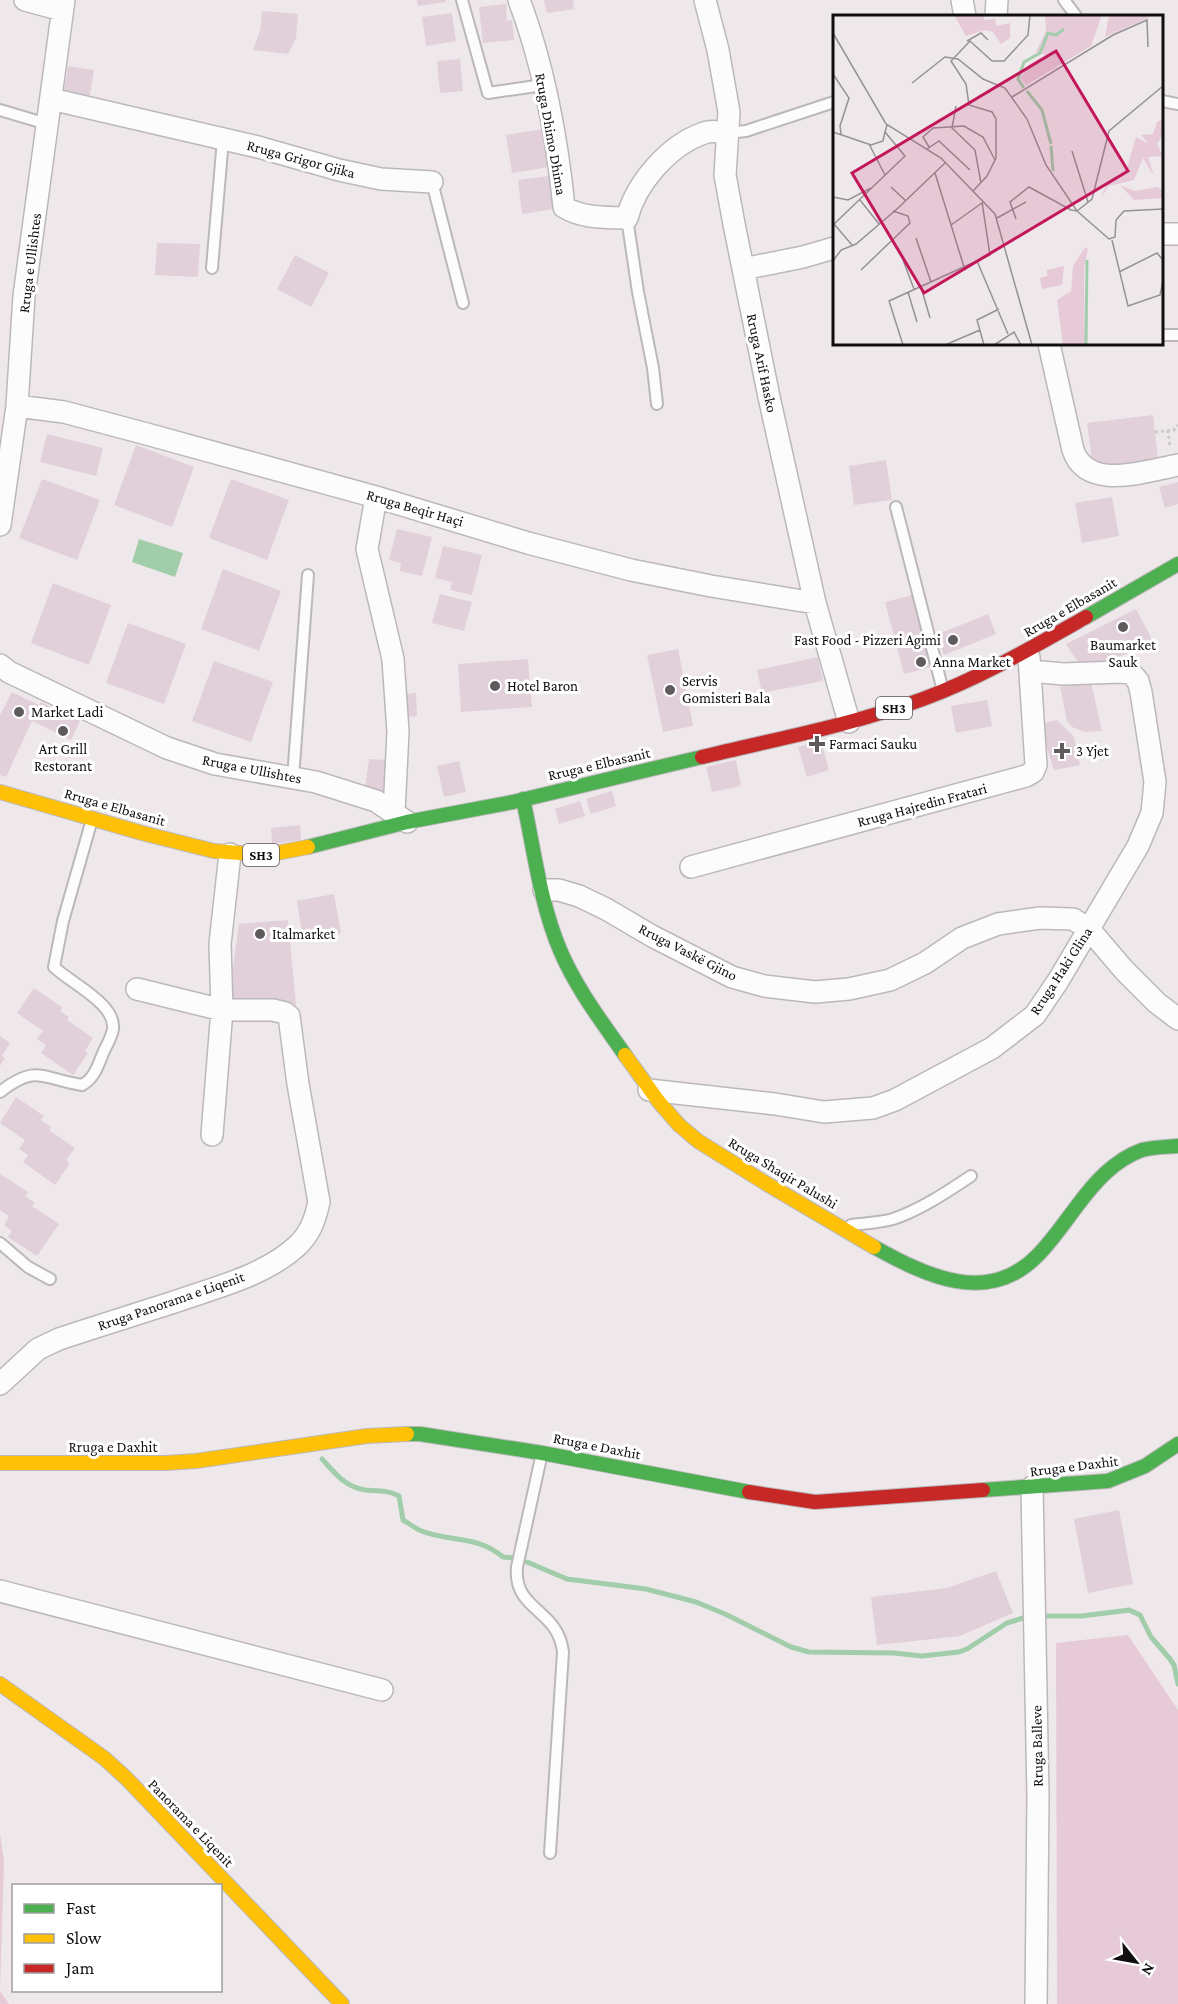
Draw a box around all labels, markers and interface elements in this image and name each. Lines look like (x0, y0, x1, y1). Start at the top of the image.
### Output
inset map (833, 15, 1163, 345)
street label: Rruga Dhimo Dhima (531, 72, 570, 197)
street label: Rruga Grigor Gjika (245, 137, 357, 182)
street label: Rruga e Ullishtes (16, 212, 45, 314)
street label: Rruga Arif Hasko (743, 312, 780, 414)
street label: Rruga Beqir Haçi (364, 487, 465, 530)
street label: Rruga e Elbasanit (1021, 573, 1121, 641)
marker: Baumarket Sauk (1116, 620, 1130, 634)
place label: Fast Food - Pizzeri Agimi (794, 632, 941, 649)
marker: Fast Food - Pizzeri Agimi (946, 633, 960, 647)
place label: Baumarket Sauk (1090, 637, 1157, 670)
place label: Anna Market (933, 654, 1012, 670)
marker: Anna Market (914, 655, 928, 669)
place label: Servis Gomisteri Bala (682, 673, 770, 706)
place label: Hotel Baron (507, 678, 578, 694)
marker: Hotel Baron (488, 679, 502, 693)
marker: Servis Gomisteri Bala (663, 683, 677, 697)
road number: SH3 (876, 697, 912, 719)
place label: Market Ladi (31, 704, 103, 720)
marker: Market Ladi (12, 705, 26, 719)
marker: Art Grill Restorant (56, 724, 70, 738)
place label: Farmaci Sauku (829, 736, 917, 752)
marker: Farmaci Sauku (810, 737, 824, 751)
place label: Art Grill Restorant (34, 741, 93, 774)
marker: 3 Yjet (1053, 742, 1071, 760)
place label: 3 Yjet (1076, 743, 1110, 760)
street label: Rruga e Elbasanit (546, 744, 653, 785)
street label: Rruga e Ullishtes (201, 752, 303, 787)
street label: Rruga Hajredin Fratari (855, 780, 989, 831)
street label: Rruga e Elbasanit (62, 785, 168, 830)
road number: SH3 (243, 844, 279, 866)
street label: Rruga Vaskë Gjino (636, 920, 740, 985)
street label: Rruga Haki Glina (1027, 924, 1096, 1018)
place label: Italmarket (272, 926, 336, 942)
marker: Italmarket (253, 927, 267, 941)
street label: Rruga Shaqir Palushi (725, 1134, 840, 1213)
street label: Rruga Panorama e Liqenit (96, 1268, 248, 1335)
street label: Rruga e Daxhit (552, 1430, 643, 1464)
street label: Rruga e Daxhit (69, 1439, 158, 1456)
street label: Rruga e Daxhit (1029, 1453, 1120, 1480)
street label: Rruga Balleve (1028, 1705, 1047, 1787)
street label: Panorama e Liqenit (144, 1776, 238, 1872)
legend (12, 1884, 222, 1992)
text: Fast (66, 1898, 97, 1918)
text: Slow (66, 1928, 102, 1948)
north arrow (1106, 1932, 1166, 1992)
text: Jam (64, 1958, 95, 1978)
text: N (1138, 1960, 1159, 1979)

